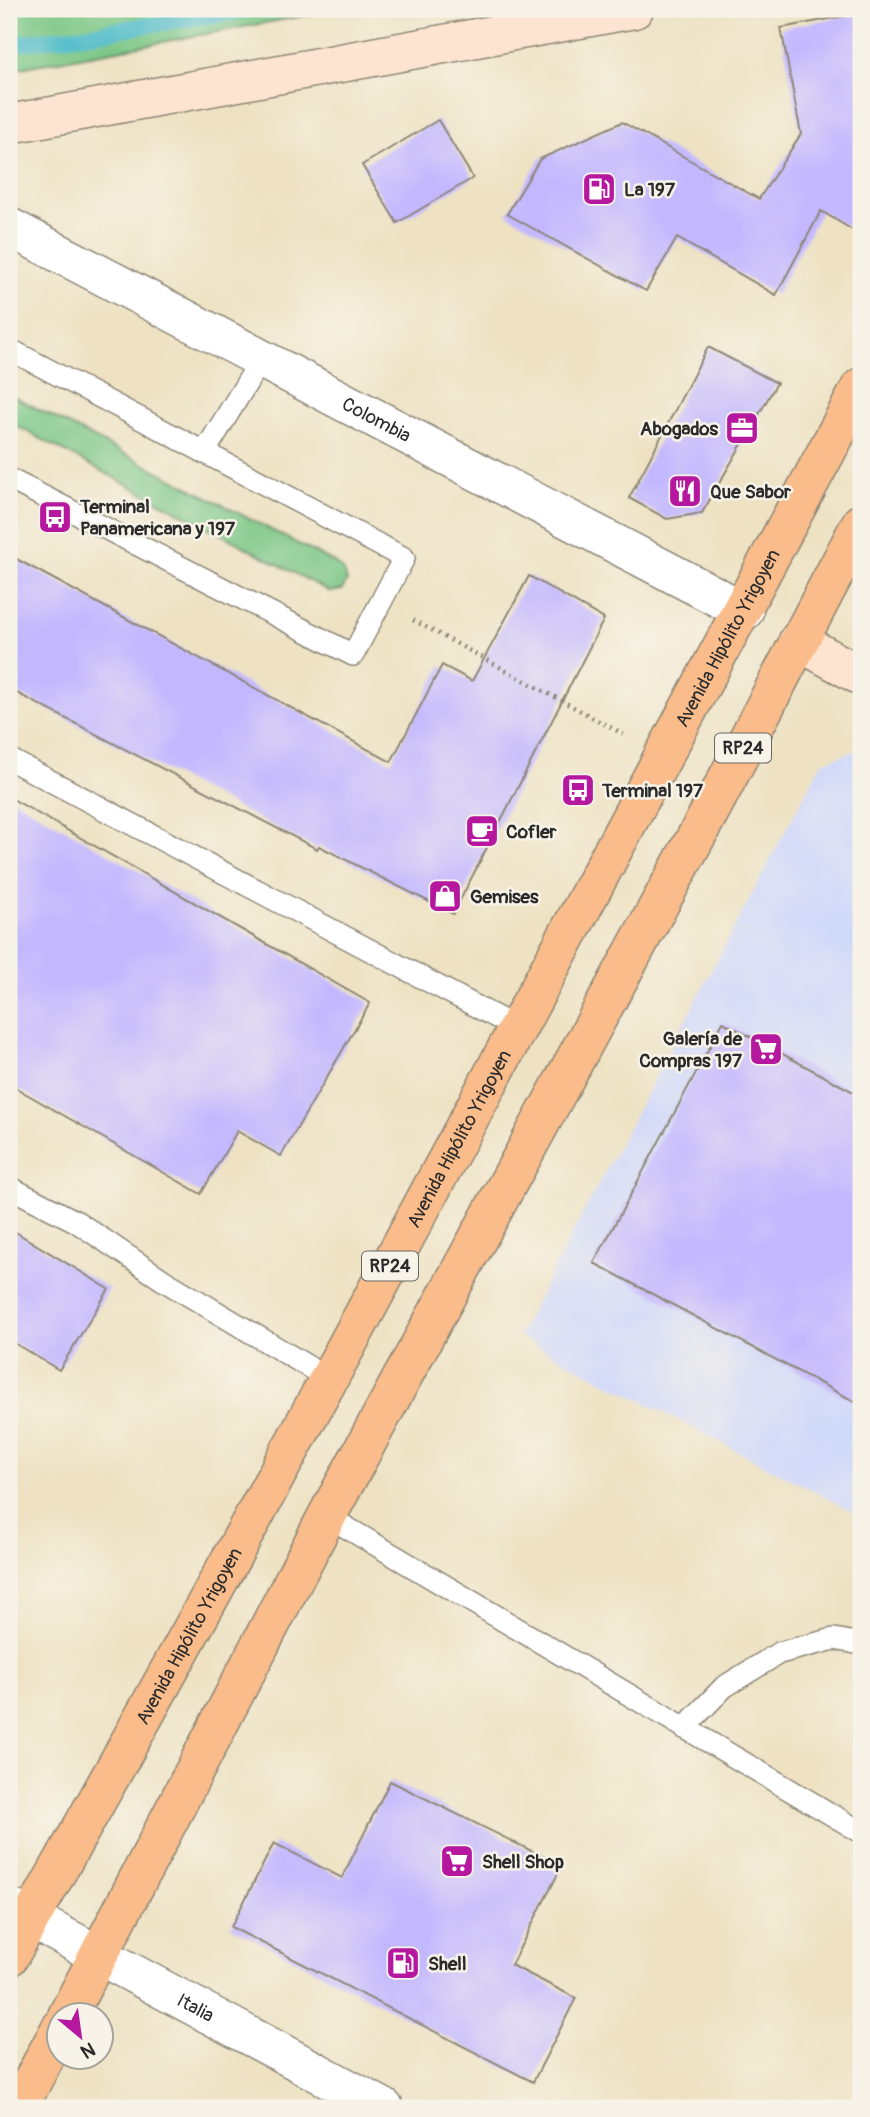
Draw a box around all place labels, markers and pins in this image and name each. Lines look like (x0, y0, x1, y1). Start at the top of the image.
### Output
fuel station icon: La 197 (580, 170, 618, 208)
place label: La 197 (624, 178, 676, 202)
office icon: Abogados (723, 409, 761, 447)
place label: Abogados (640, 417, 718, 441)
restaurant icon: Que Sabor (666, 472, 704, 510)
place label: Que Sabor (710, 480, 791, 504)
place label: Terminal Panamericana y 197 (79, 495, 236, 541)
bus stop icon: Terminal Panamericana y 197 (36, 498, 74, 536)
bus stop icon: Terminal 197 (559, 771, 597, 809)
place label: Terminal 197 (601, 779, 704, 803)
cafe icon: Cofler (463, 812, 501, 850)
place label: Cofler (506, 820, 557, 844)
shop icon: Gemises (426, 877, 464, 915)
place label: Gemises (470, 885, 539, 909)
place label: Galería de Compras 197 (639, 1027, 743, 1073)
supermarket icon: Galería de Compras 197 (747, 1030, 785, 1068)
supermarket icon: Shell Shop (438, 1842, 476, 1880)
place label: Shell Shop (482, 1850, 564, 1874)
fuel station icon: Shell (384, 1944, 422, 1982)
place label: Shell (428, 1952, 466, 1976)

